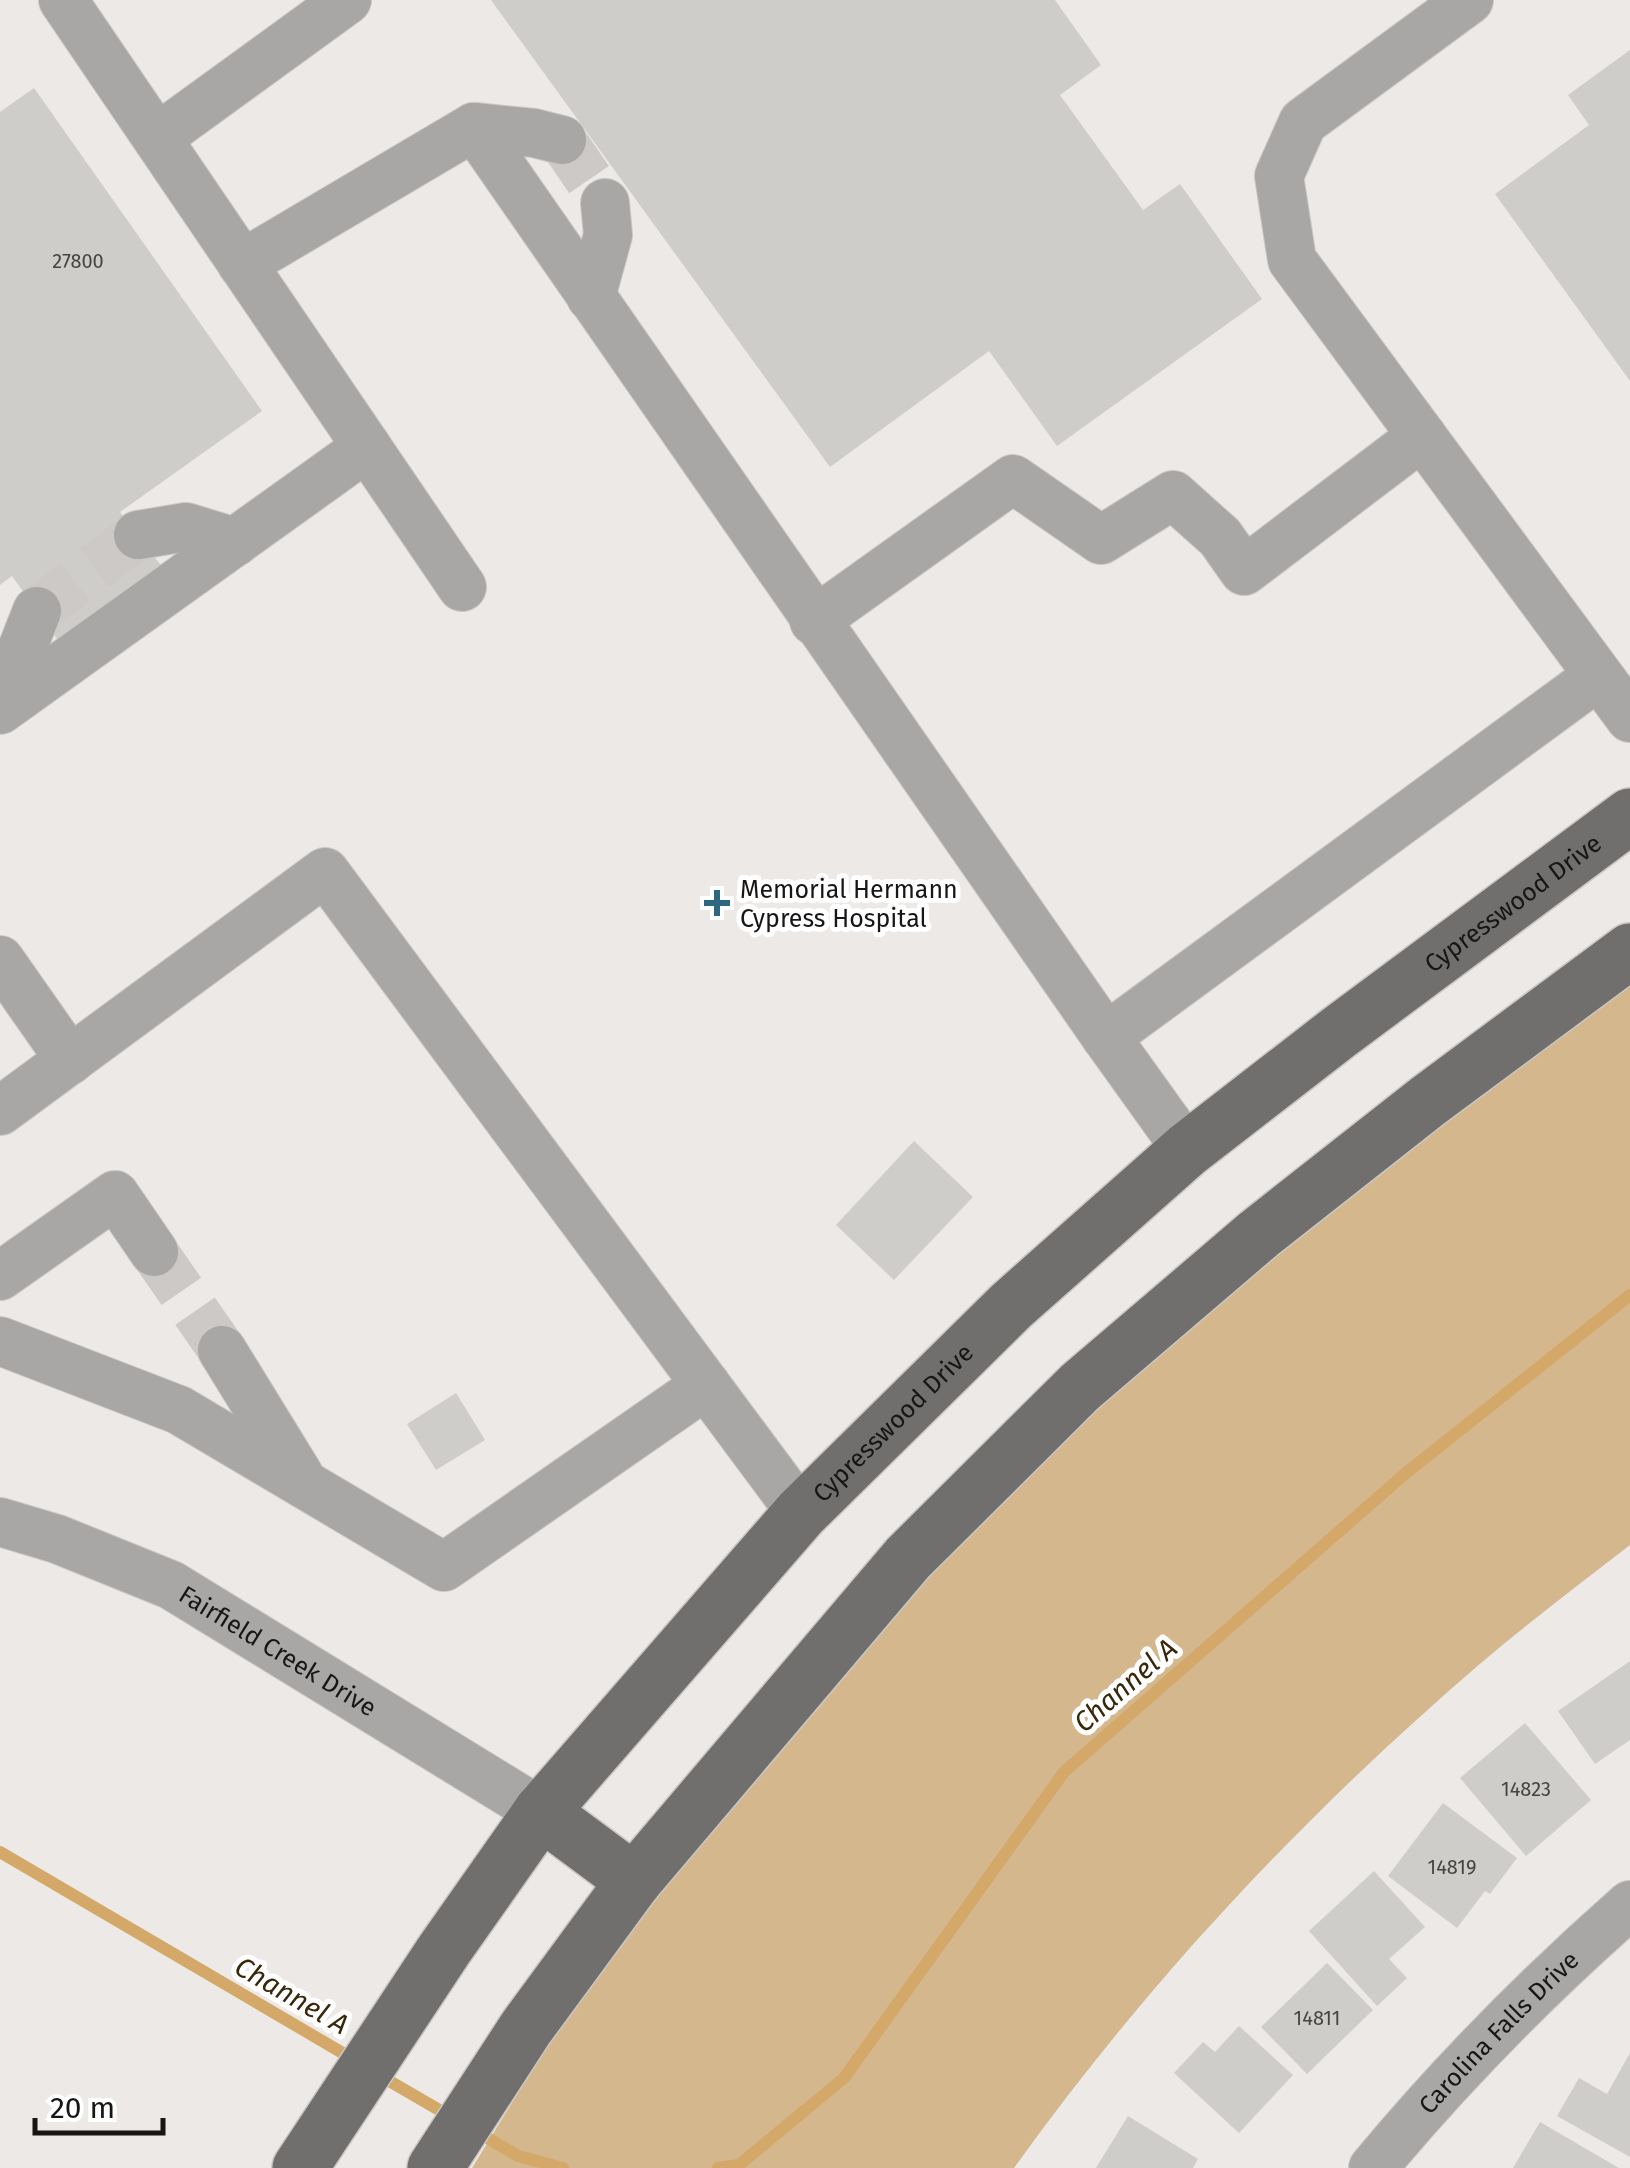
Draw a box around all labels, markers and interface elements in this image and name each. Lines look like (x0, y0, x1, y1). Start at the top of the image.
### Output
house number: 27800 (52, 249, 104, 273)
street label: Cypresswood Drive (1419, 828, 1608, 979)
place label: Memorial Hermann Cypress Hospital (740, 875, 958, 934)
marker: Memorial Hermann Cypress Hospital (704, 890, 730, 916)
street label: Cypresswood Drive (807, 1338, 980, 1509)
street label: Fairfield Creek Drive (173, 1580, 382, 1723)
water label: Channel A (1067, 1632, 1184, 1739)
house number: 14823 (1501, 1777, 1551, 1801)
house number: 14819 (1428, 1855, 1476, 1879)
street label: Carolina Falls Drive (1413, 1945, 1585, 2120)
water label: Channel A (229, 1950, 354, 2041)
house number: 14811 (1294, 2006, 1340, 2030)
scale bar (35, 2073, 162, 2135)
text: 20 m (50, 2090, 115, 2126)

